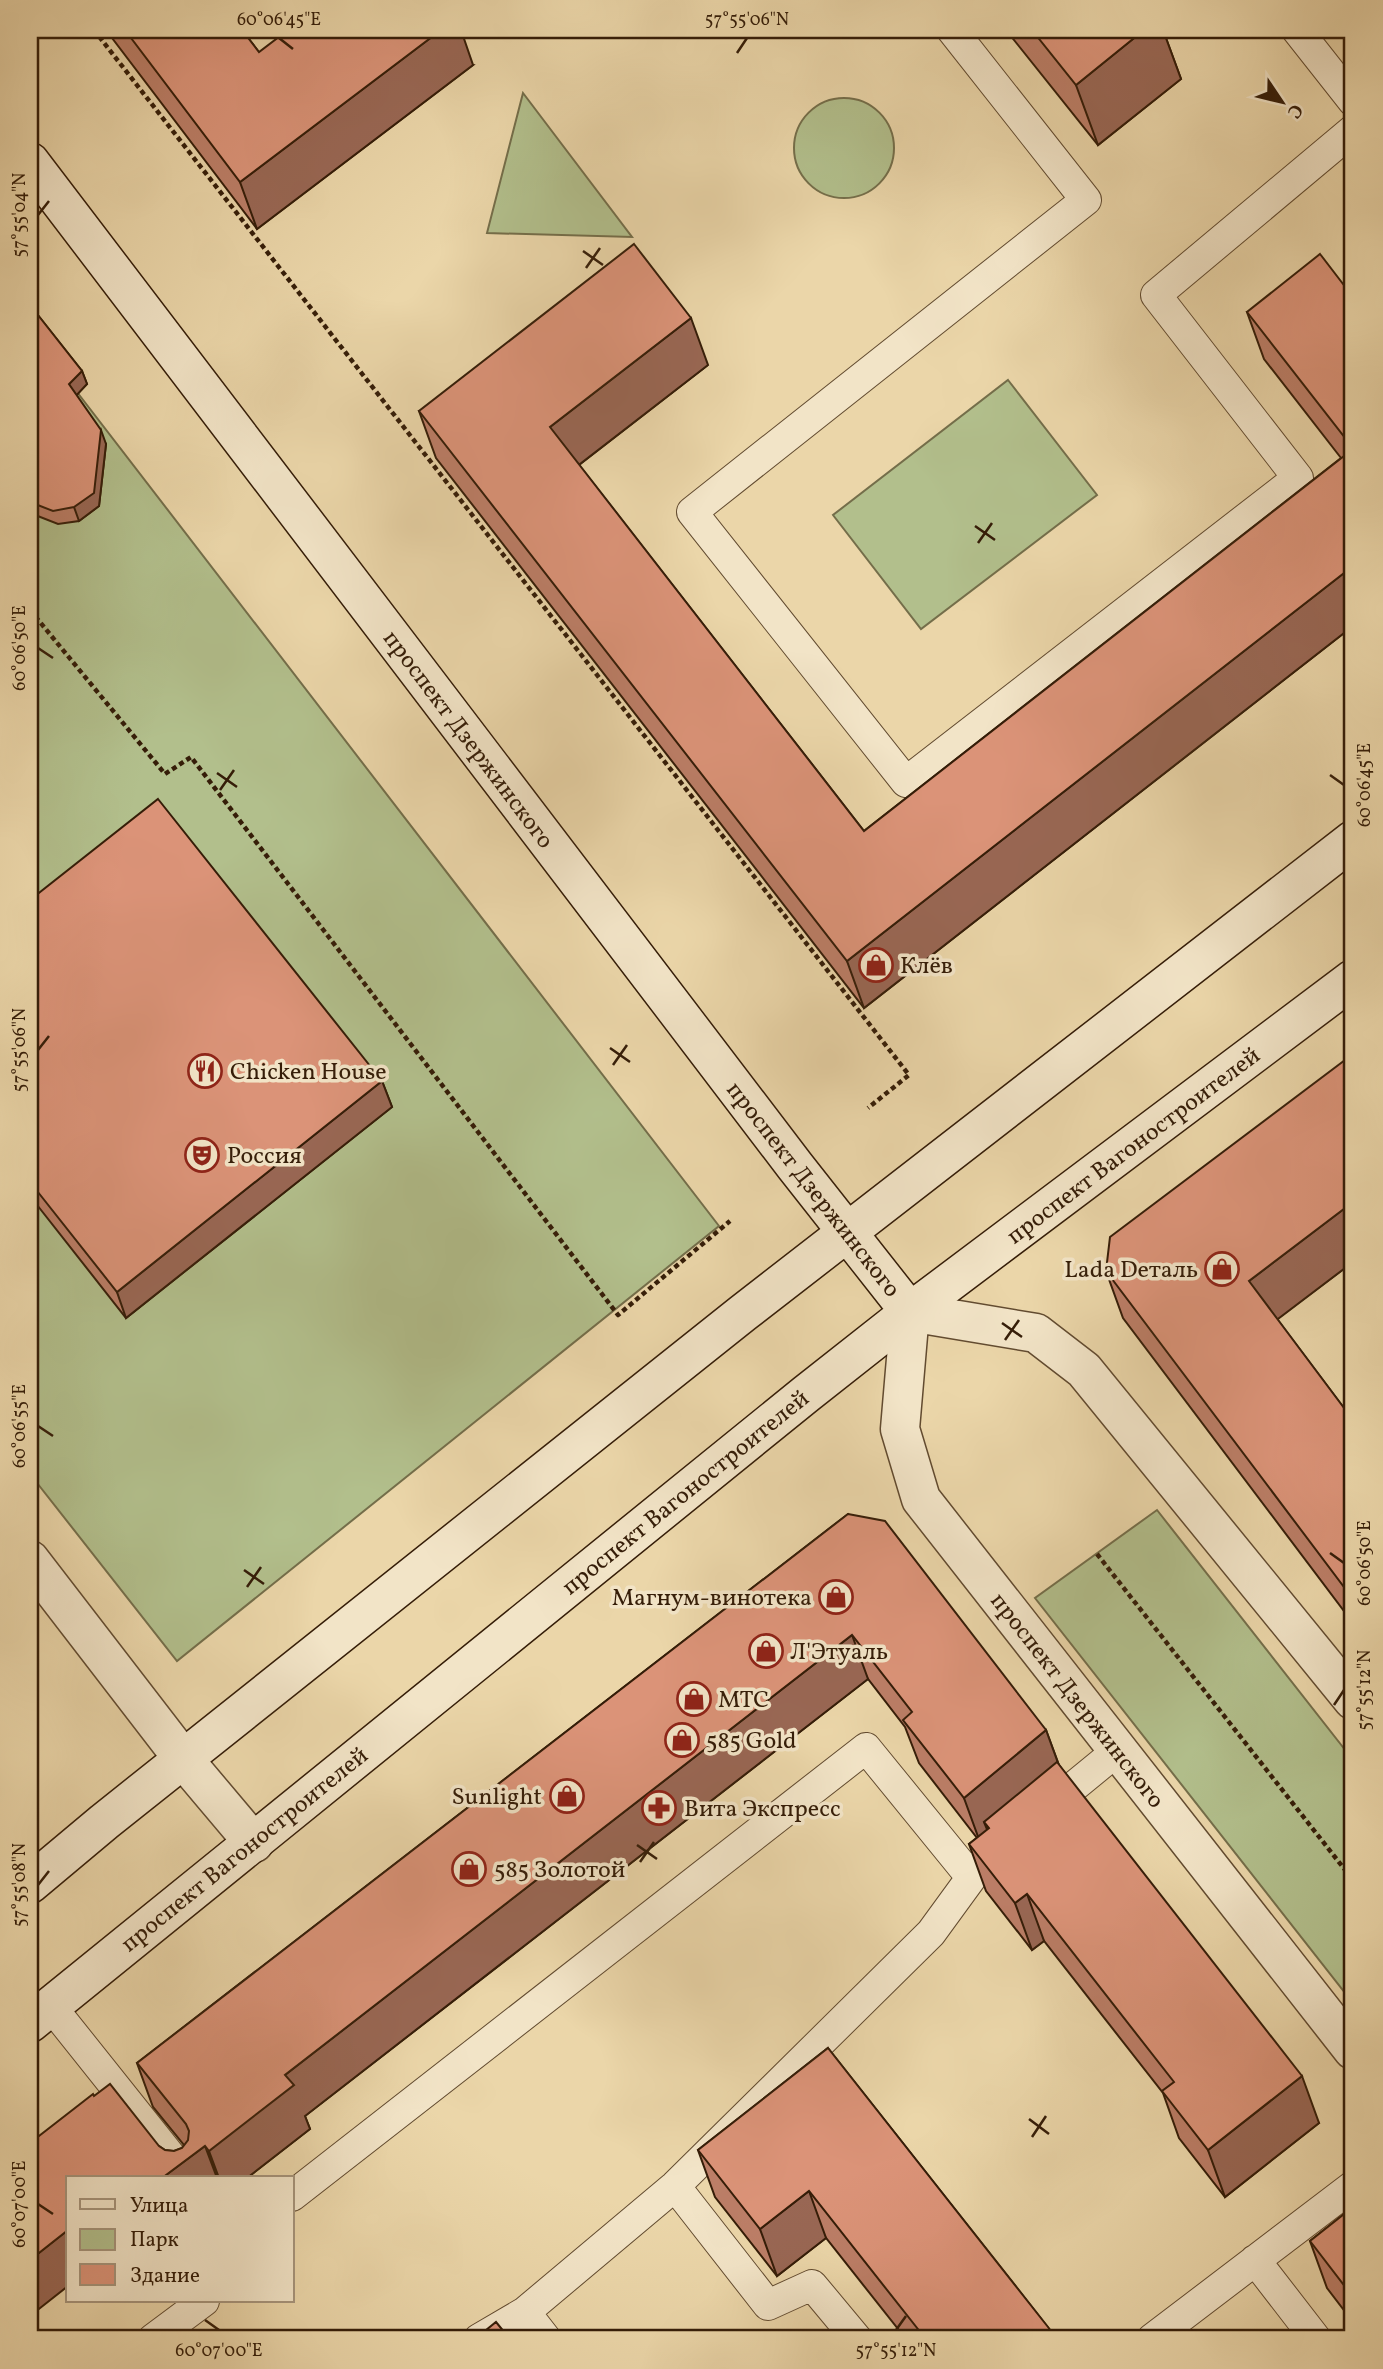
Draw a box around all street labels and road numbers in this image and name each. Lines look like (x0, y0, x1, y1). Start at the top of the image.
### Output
street label: проспект Дзержинского (374, 624, 561, 857)
street label: проспект Вагоностроителей (1000, 1040, 1268, 1253)
street label: проспект Дзержинского (717, 1075, 908, 1305)
street label: проспект Вагоностроителей (555, 1383, 817, 1604)
street label: проспект Дзержинского (981, 1586, 1172, 1816)
street label: проспект Вагоностроителей (114, 1740, 376, 1961)

